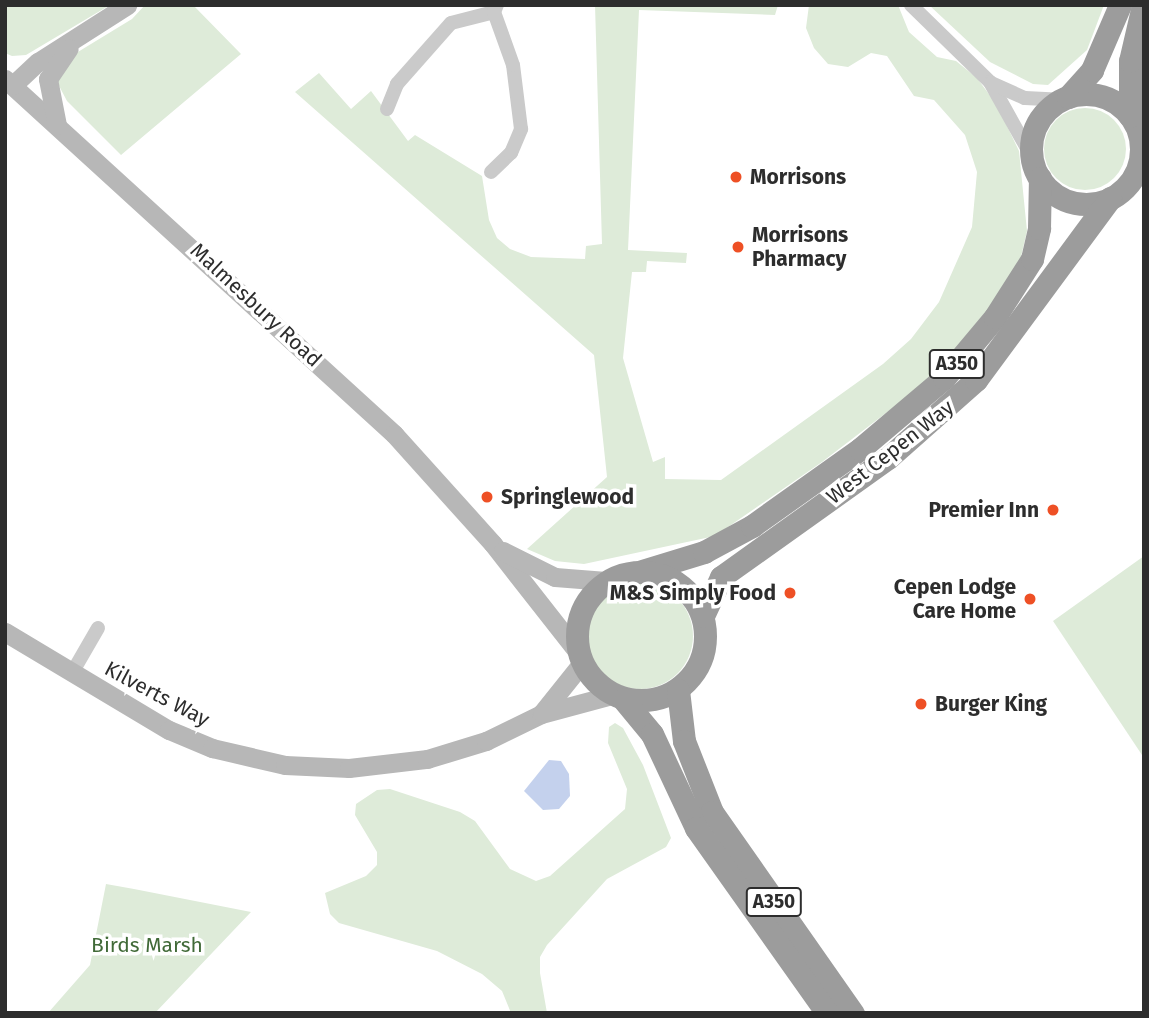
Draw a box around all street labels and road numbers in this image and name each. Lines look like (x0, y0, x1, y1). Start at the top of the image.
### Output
street label: Malmesbury Road (185, 238, 327, 372)
road number: A350 (927, 348, 987, 380)
street label: West Cepen Way (821, 395, 959, 509)
street label: Kilverts Way (100, 656, 214, 732)
road number: A350 (744, 887, 804, 918)

